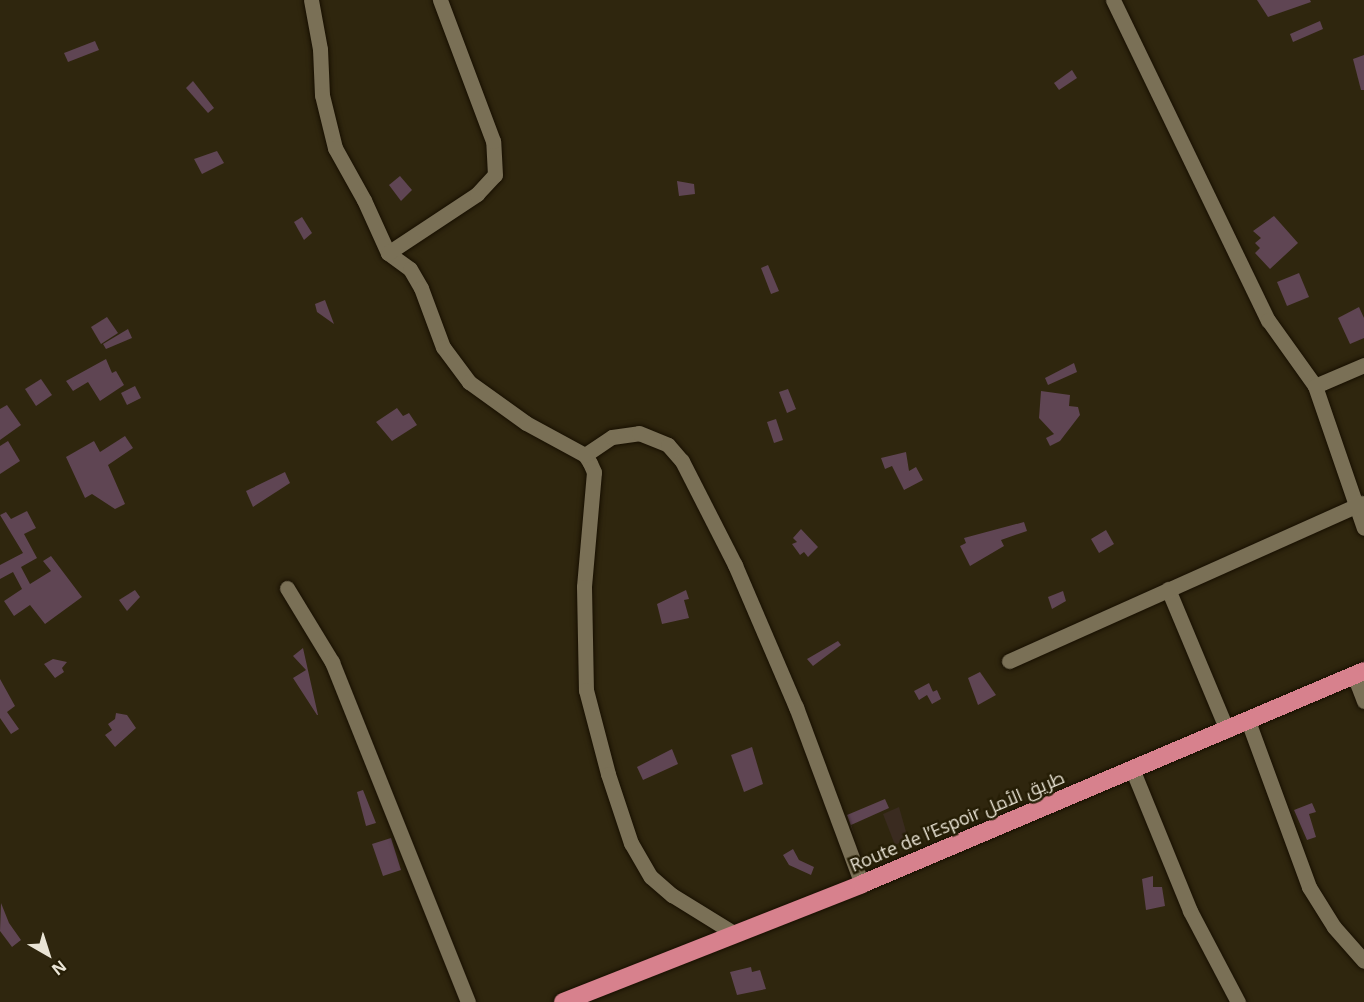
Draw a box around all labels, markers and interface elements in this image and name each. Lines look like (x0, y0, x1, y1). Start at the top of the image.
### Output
street label: Route de l’Espoir طريق الأمل (846, 766, 1068, 876)
north arrow (18, 924, 78, 984)
text: N (47, 955, 71, 981)

